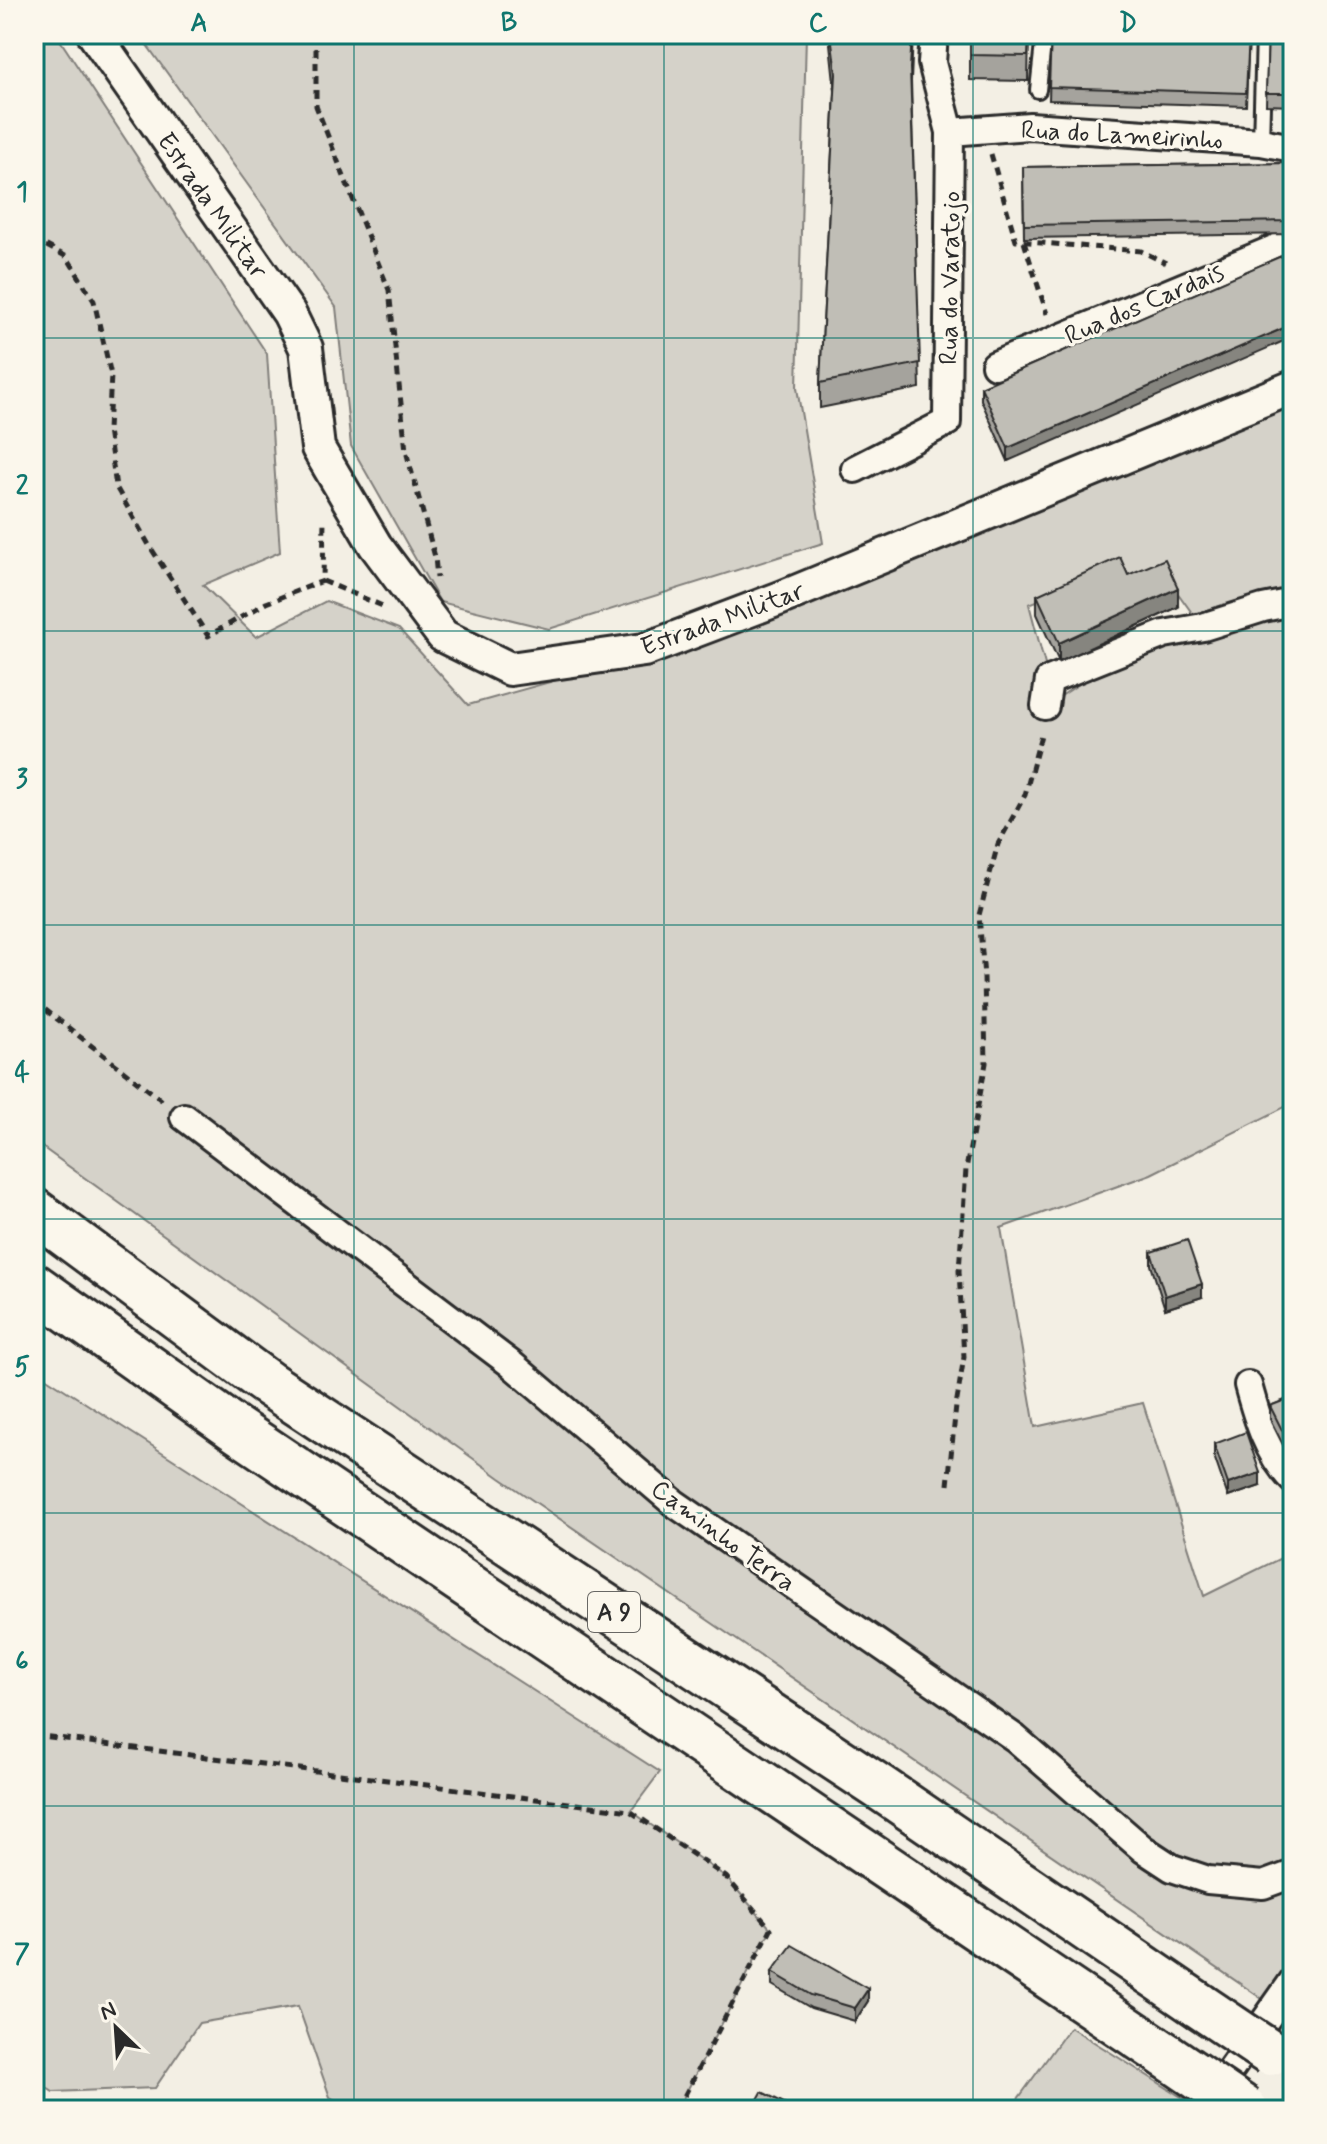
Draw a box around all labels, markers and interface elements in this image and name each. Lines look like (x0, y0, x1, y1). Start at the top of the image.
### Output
text: A (190, 7, 208, 41)
text: B (501, 7, 517, 41)
text: C (809, 7, 828, 41)
text: D (1119, 7, 1137, 41)
street label: Rua do Lameirinho (1020, 114, 1224, 158)
street label: Estrada Militar (148, 126, 275, 286)
text: 1 (16, 176, 28, 210)
street label: Rua do Varatojo (932, 191, 970, 365)
street label: Rua dos Cardais (1060, 256, 1230, 354)
text: 2 (16, 470, 29, 504)
street label: Estrada Militar (636, 574, 809, 665)
text: 3 (16, 763, 28, 797)
text: 4 (14, 1057, 30, 1091)
text: 5 (14, 1351, 30, 1385)
street label: Caminho Terra (644, 1473, 802, 1601)
road number: A 9 (588, 1592, 640, 1632)
text: 6 (15, 1645, 29, 1679)
text: 7 (14, 1938, 30, 1972)
north arrow (76, 1988, 156, 2068)
text: N (96, 1996, 121, 2027)

